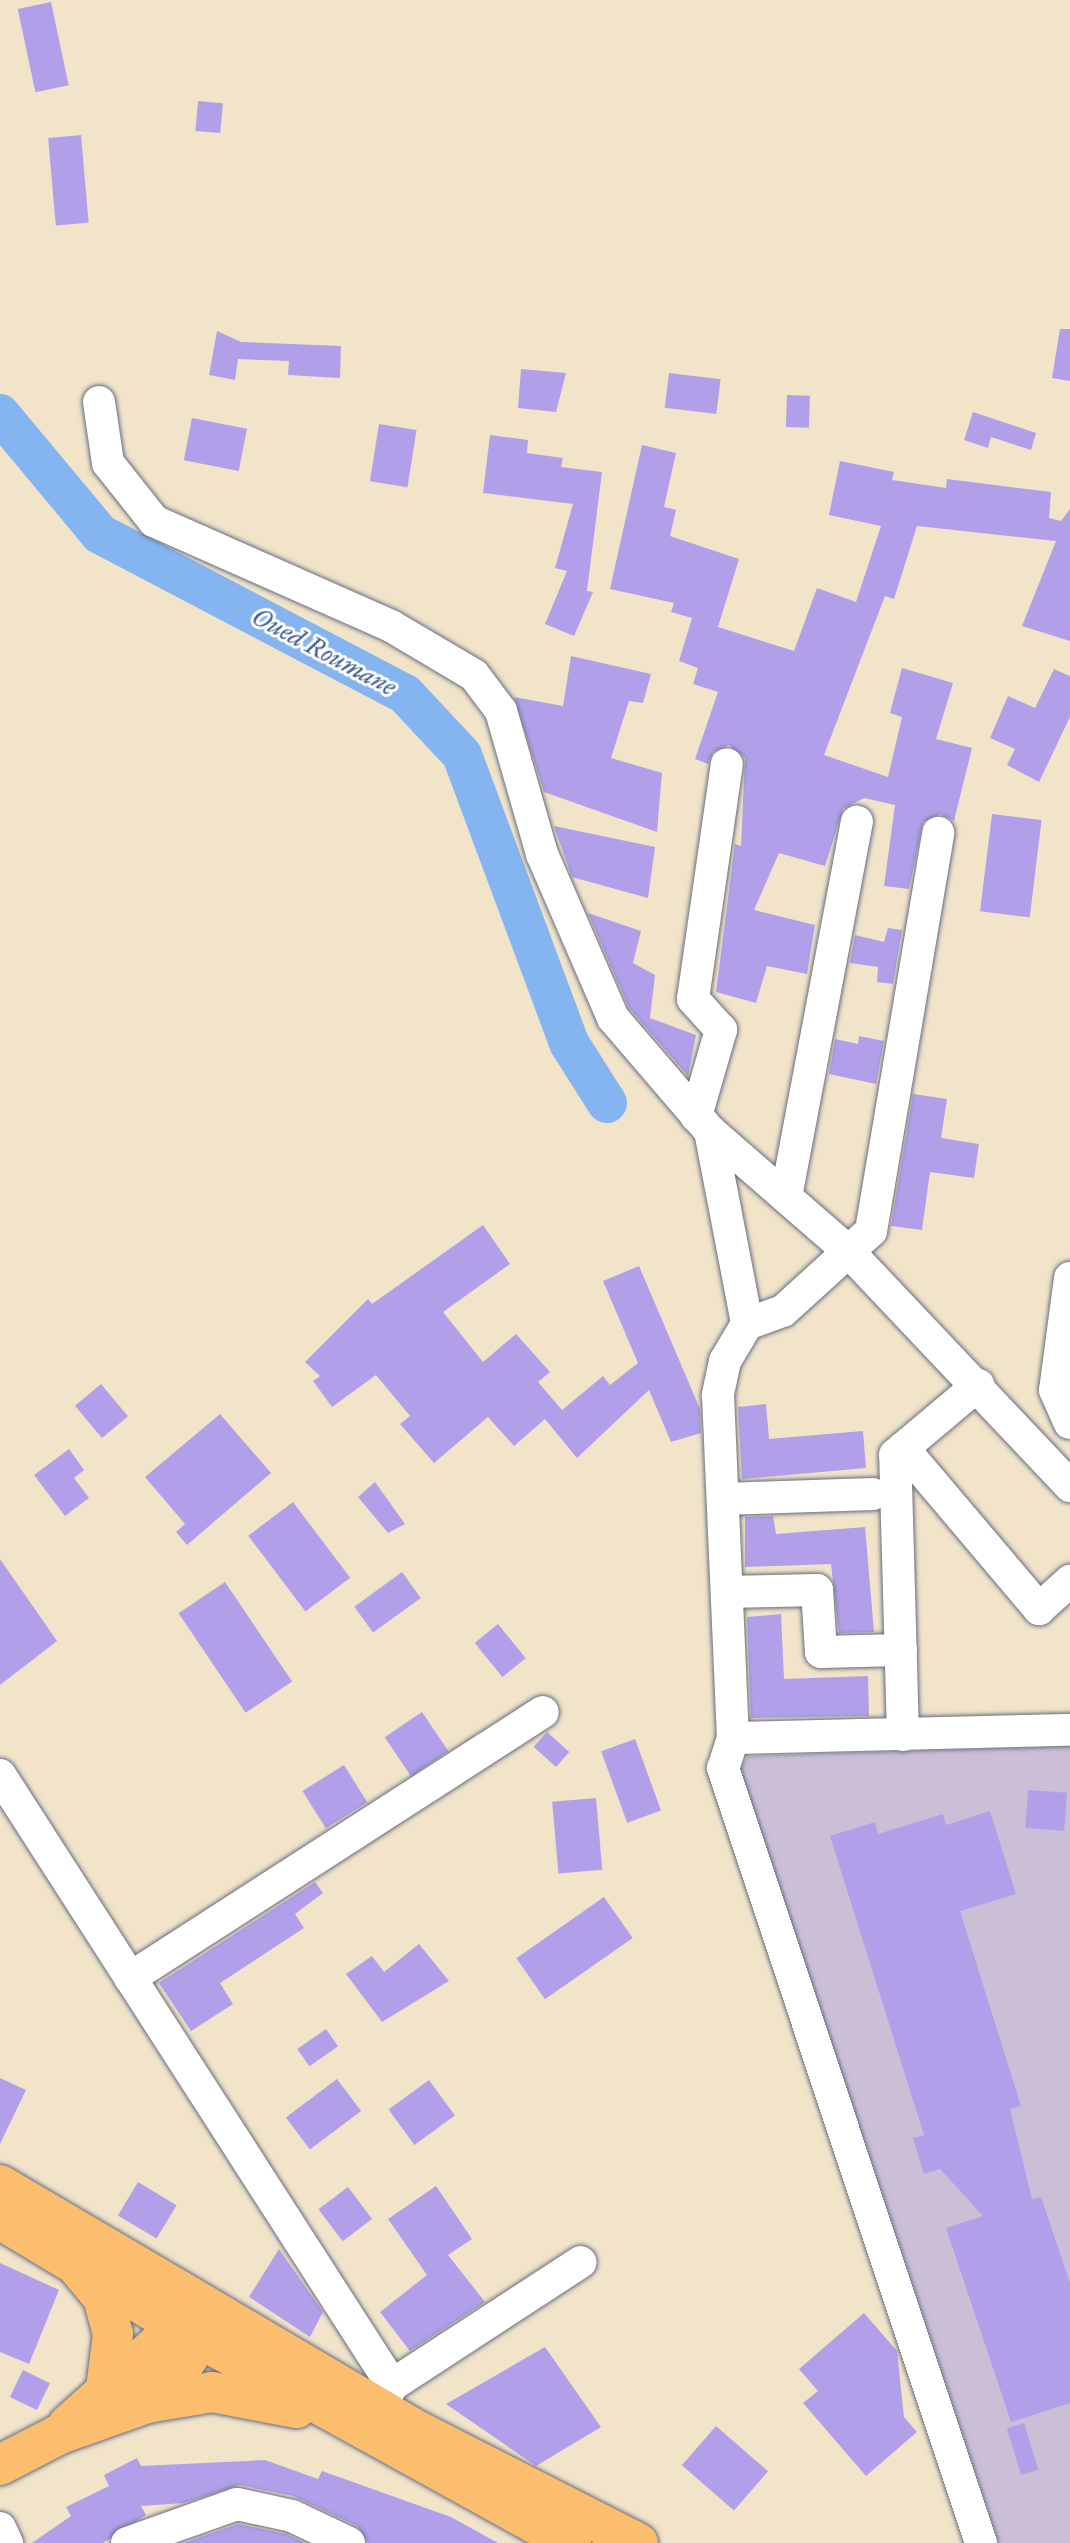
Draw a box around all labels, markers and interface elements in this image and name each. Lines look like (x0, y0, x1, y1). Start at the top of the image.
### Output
water label: Oued Roumane (247, 601, 401, 703)

